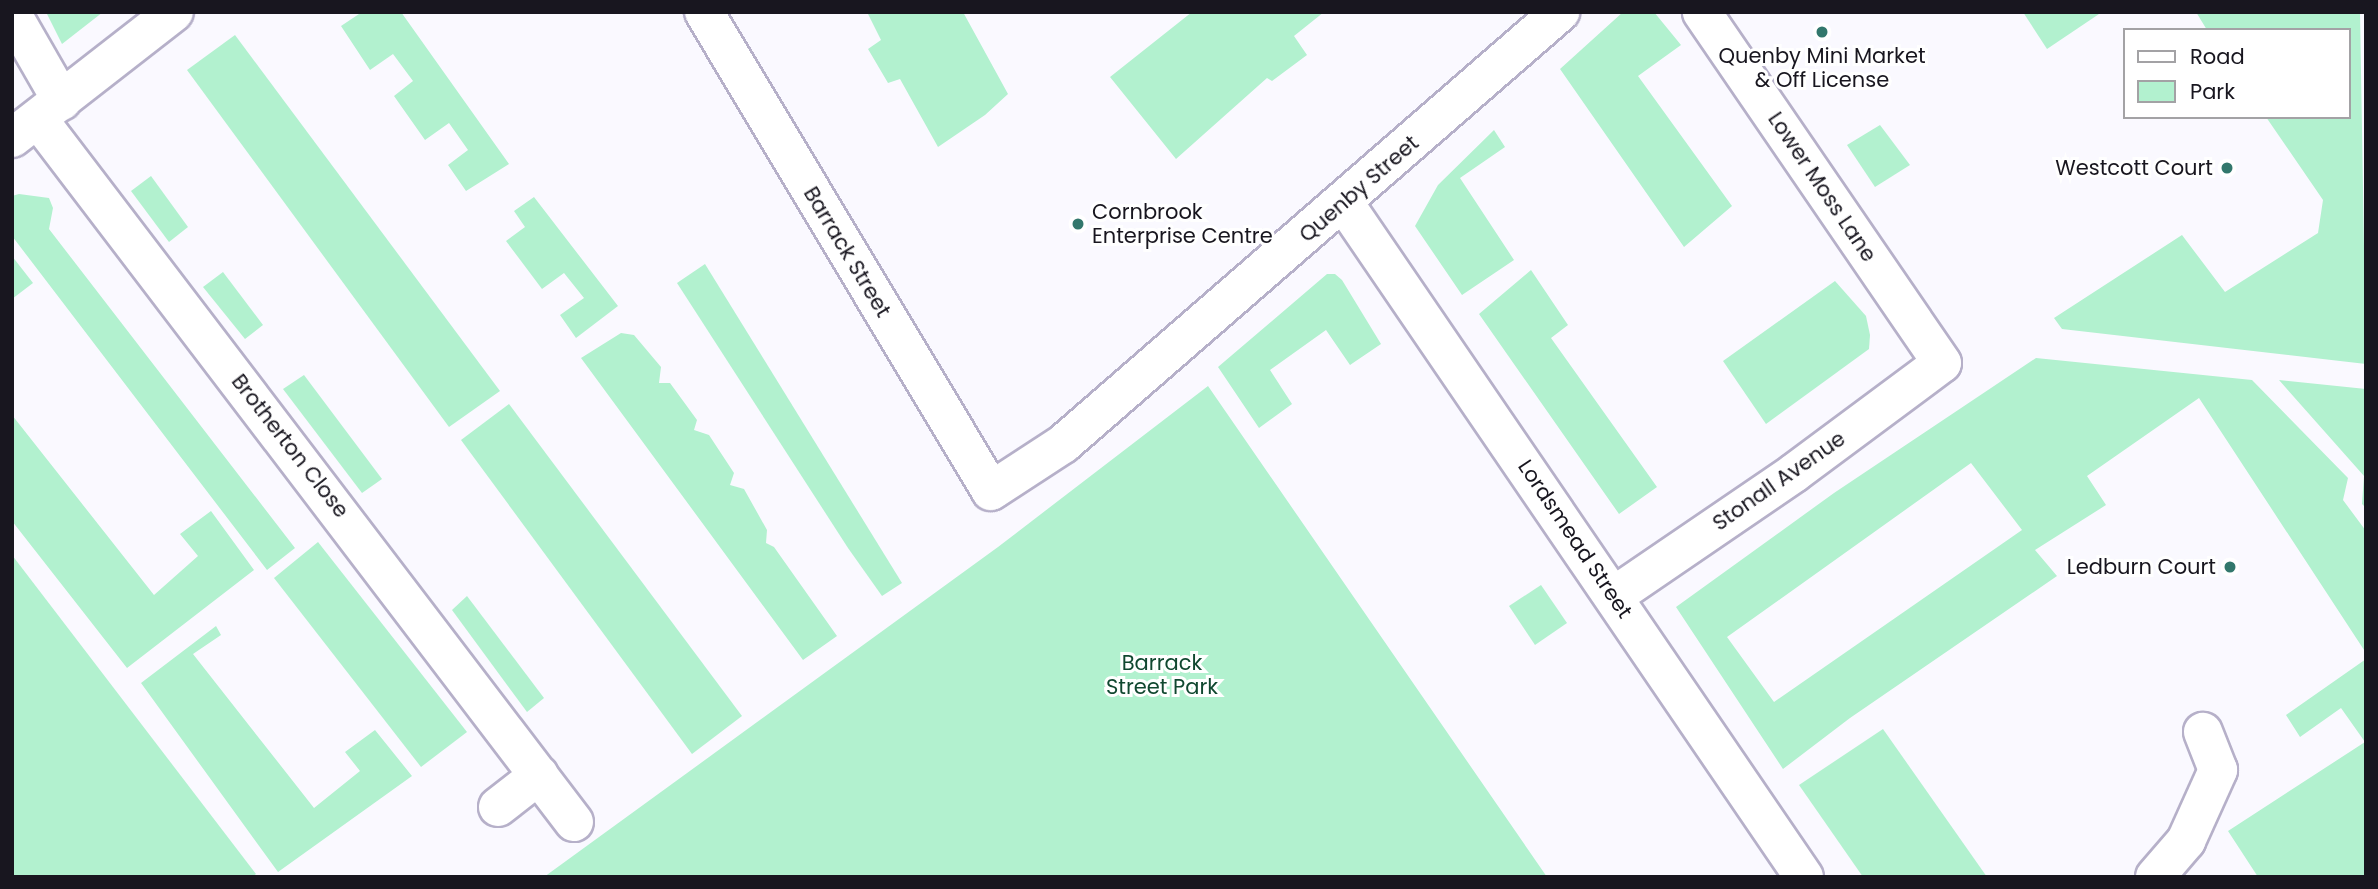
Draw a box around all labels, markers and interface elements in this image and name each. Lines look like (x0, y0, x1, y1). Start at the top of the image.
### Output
marker: Quenby Mini Market & Off License (1814, 24, 1830, 40)
legend (2122, 28, 2350, 119)
text: Road (2190, 42, 2245, 71)
place label: Quenby Mini Market & Off License (1718, 43, 1926, 93)
text: Park (2190, 77, 2235, 106)
street label: Lower Moss Lane (1763, 107, 1881, 267)
street label: Quenby Street (1294, 130, 1424, 248)
place label: Westcott Court (2055, 155, 2213, 181)
marker: Westcott Court (2219, 160, 2235, 176)
street label: Barrack Street (798, 182, 896, 322)
place label: Cornbrook Enterprise Centre (1092, 199, 1273, 249)
marker: Cornbrook Enterprise Centre (1070, 216, 1086, 232)
street label: Brotherton Close (226, 369, 354, 523)
street label: Stonall Avenue (1708, 426, 1850, 536)
street label: Lordsmead Street (1513, 455, 1637, 623)
place label: Ledburn Court (2067, 554, 2216, 580)
marker: Ledburn Court (2222, 559, 2238, 575)
park label: Barrack Street Park (1106, 650, 1218, 700)

